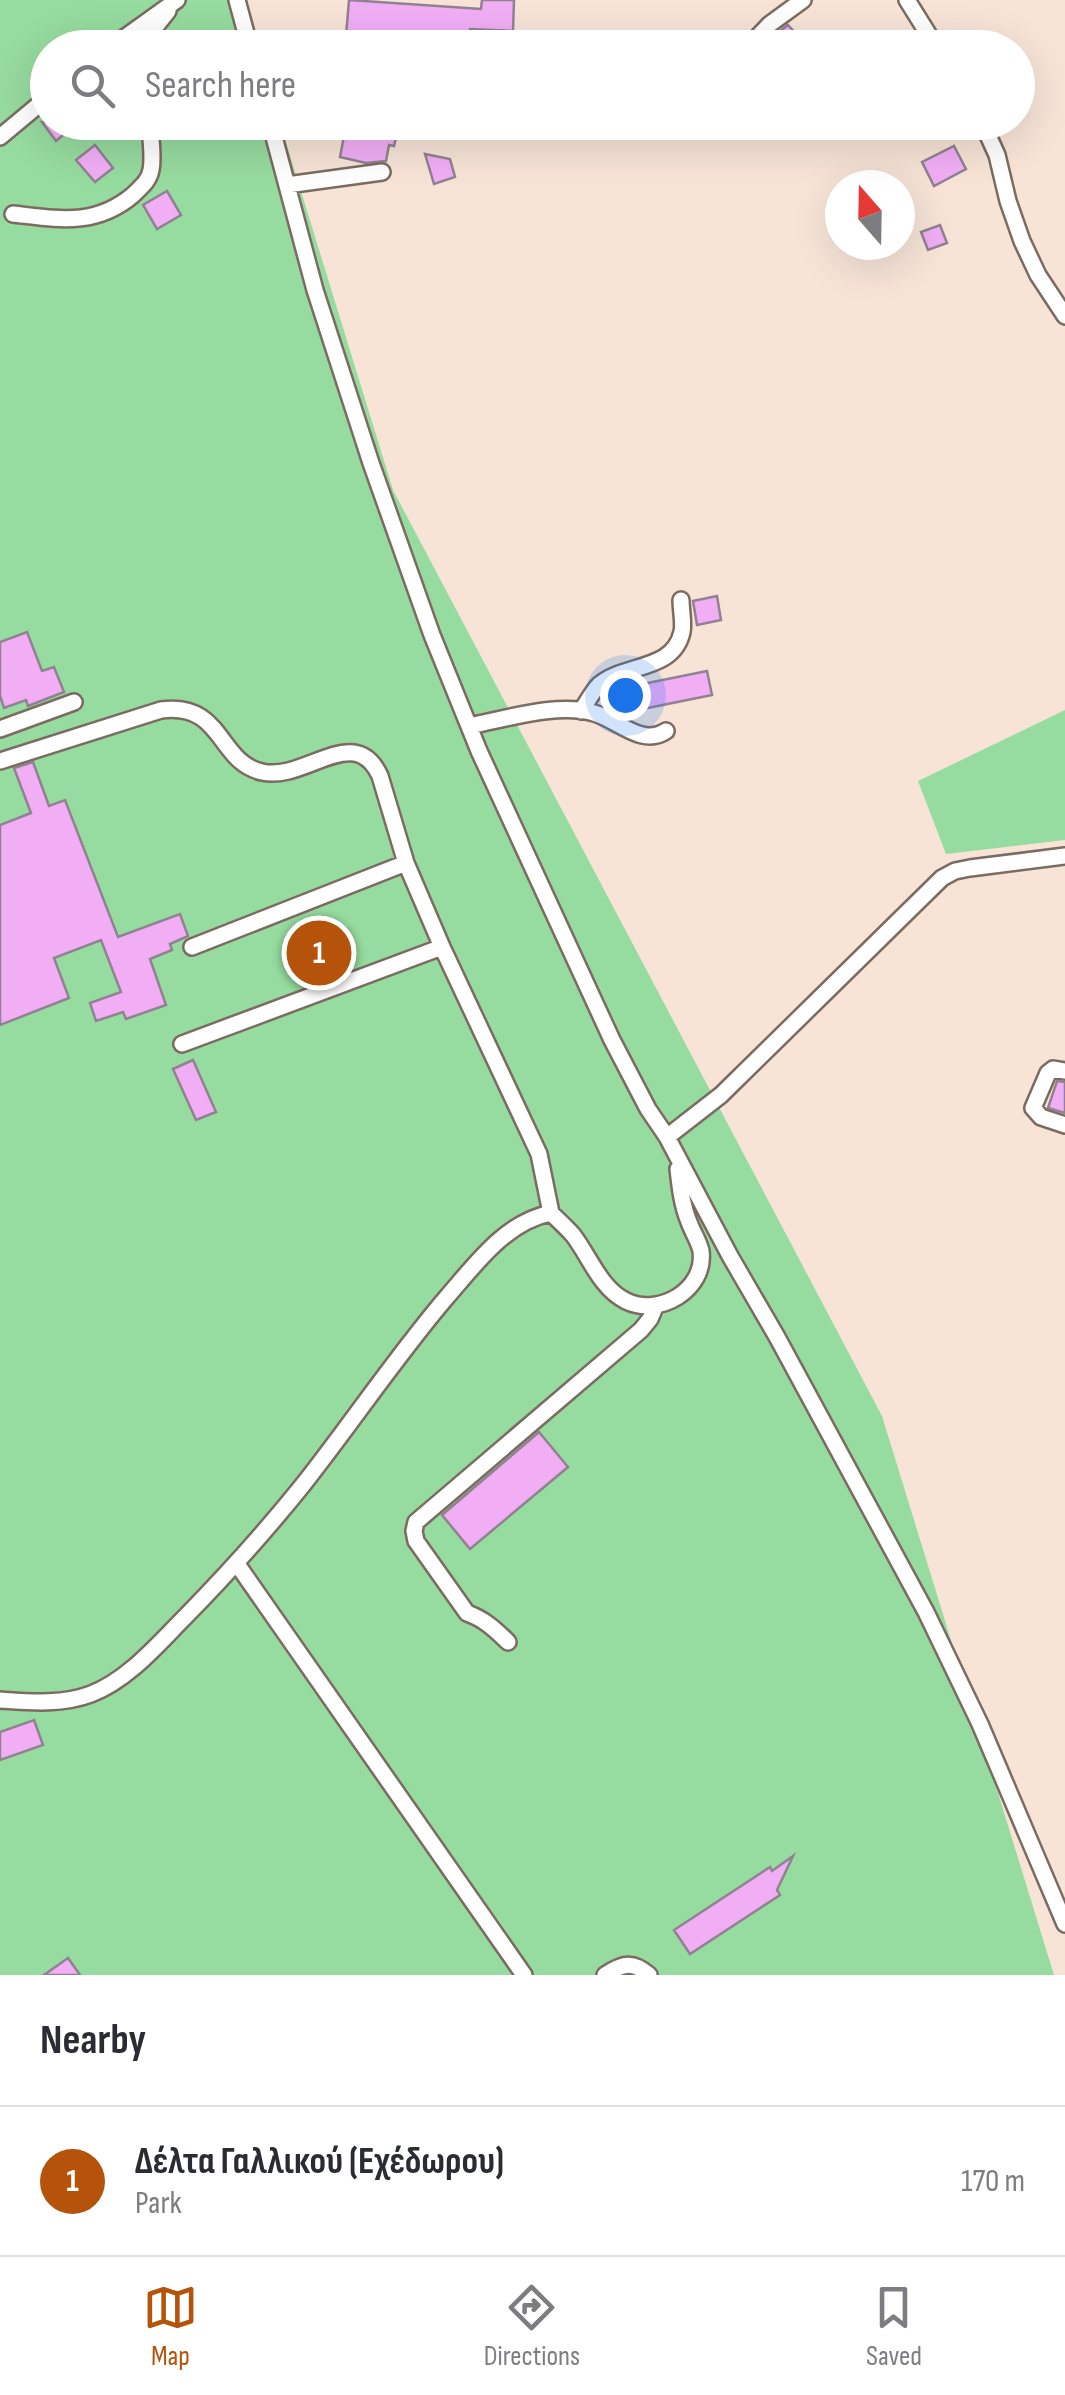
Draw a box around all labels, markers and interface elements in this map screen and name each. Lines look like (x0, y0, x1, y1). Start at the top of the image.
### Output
search box (30, 30, 1035, 140)
icon: search (65, 58, 120, 113)
text: Search here (145, 63, 296, 108)
north arrow (825, 170, 915, 260)
your location (600, 670, 651, 721)
pin: 1 (286, 916, 352, 990)
text: Nearby (40, 2015, 146, 2066)
text: Δέλτα Γαλλικού (Εχέδωρου) (135, 2139, 504, 2184)
text: 1 (66, 2162, 79, 2201)
text: 170 m (961, 2162, 1025, 2201)
text: Park (135, 2184, 182, 2223)
tab: Map (143, 2280, 198, 2373)
tab: Directions (484, 2280, 580, 2373)
tab: Saved (866, 2280, 922, 2373)

